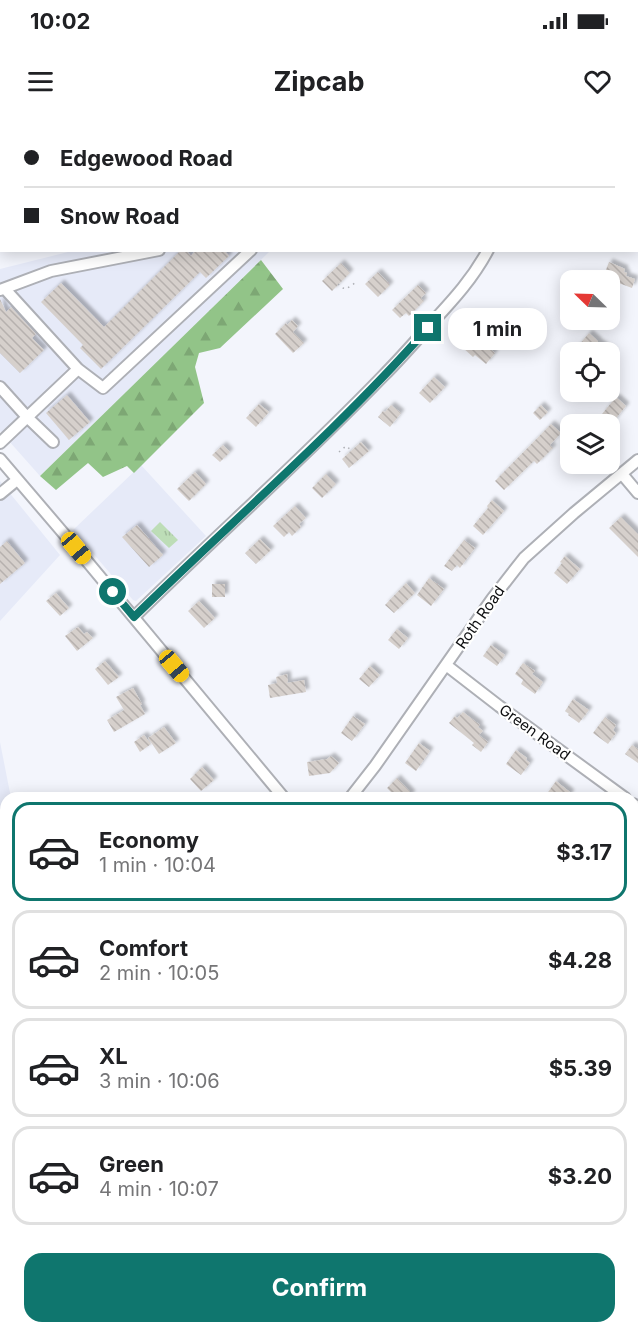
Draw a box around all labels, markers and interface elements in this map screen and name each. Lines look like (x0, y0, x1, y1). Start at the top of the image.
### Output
text: 10:02 (30, 8, 90, 34)
icon: menu (24, 65, 57, 98)
text: Zipcab (273, 65, 365, 98)
icon: heart (581, 65, 614, 98)
text: Edgewood Road (60, 145, 233, 171)
text: Snow Road (60, 203, 180, 229)
north arrow (560, 270, 620, 330)
map controls (560, 270, 620, 474)
callout: 1 min (449, 307, 548, 349)
route end (414, 314, 441, 341)
text: 1 min (473, 317, 522, 341)
button: locate (560, 342, 620, 402)
button: layers (560, 414, 620, 474)
car (58, 528, 94, 568)
route start (99, 578, 126, 605)
street label: Roth Road (451, 582, 509, 652)
car (156, 646, 192, 686)
street label: Green Road (496, 700, 574, 764)
icon: car (27, 825, 81, 879)
text: Economy (99, 827, 199, 853)
text: $3.17 (556, 839, 612, 865)
text: 1 min · 10:04 (99, 853, 216, 877)
icon: car (27, 933, 81, 987)
text: Comfort (99, 935, 188, 961)
text: $4.28 (548, 947, 612, 973)
text: 2 min · 10:05 (99, 961, 219, 985)
icon: car (27, 1041, 81, 1095)
text: XL (99, 1043, 128, 1069)
text: $5.39 (549, 1055, 612, 1081)
text: 3 min · 10:06 (99, 1069, 220, 1093)
icon: car (27, 1149, 81, 1203)
text: Green (99, 1151, 164, 1177)
text: $3.20 (548, 1163, 612, 1189)
text: 4 min · 10:07 (99, 1177, 219, 1201)
button: Confirm (24, 1253, 615, 1322)

